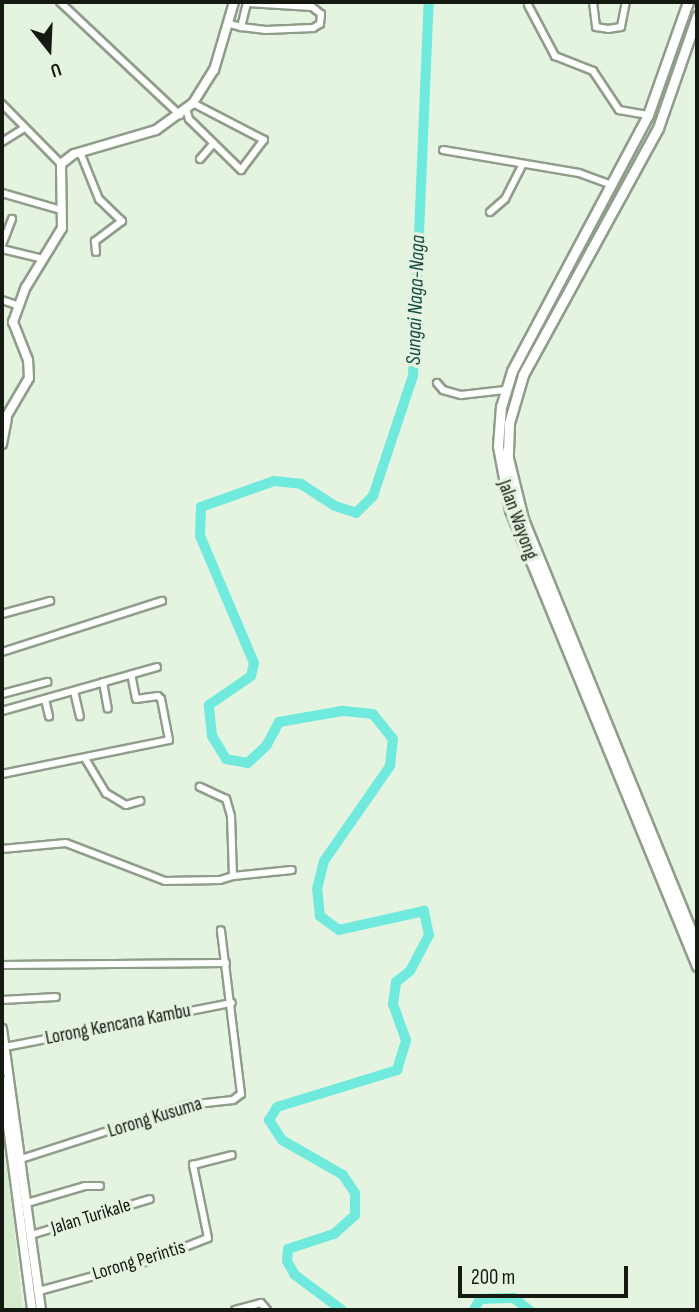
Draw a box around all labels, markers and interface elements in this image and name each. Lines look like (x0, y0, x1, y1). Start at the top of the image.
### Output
north arrow (14, 14, 84, 84)
text: U (47, 57, 64, 82)
water label: Sungai Naga-Naga (401, 235, 431, 365)
street label: Jalan Wayong (492, 477, 542, 563)
street label: Lorong Kencana Kambu (43, 1000, 193, 1050)
street label: Lorong Kusuma (105, 1093, 205, 1143)
street label: Jalan Turikale (48, 1194, 134, 1240)
street label: Lorong Perintis (90, 1236, 188, 1286)
scale bar (461, 1252, 631, 1296)
text: 200 m (471, 1265, 515, 1290)

